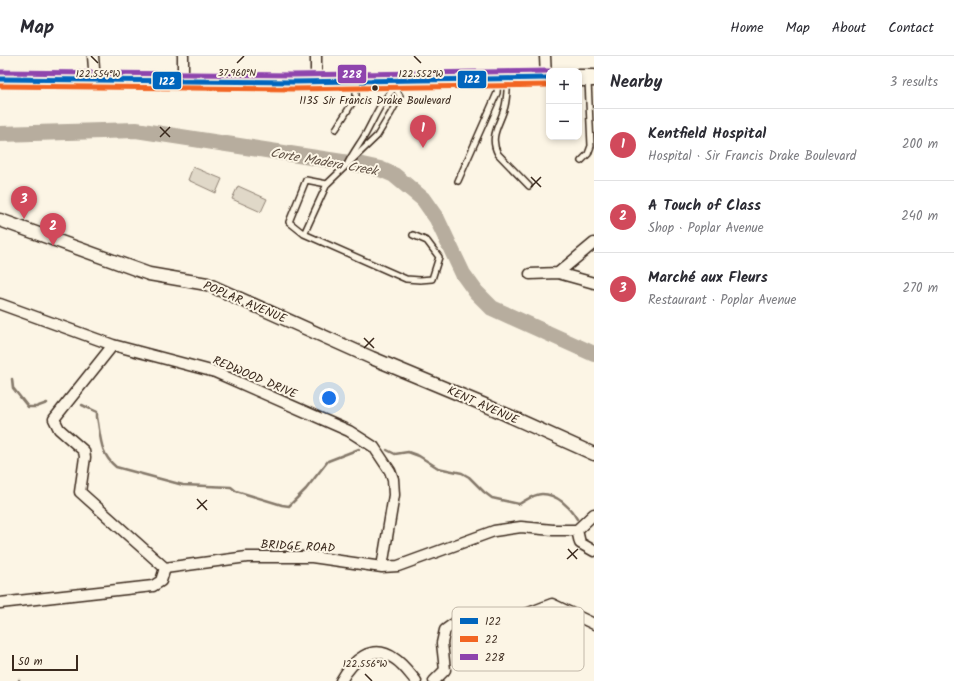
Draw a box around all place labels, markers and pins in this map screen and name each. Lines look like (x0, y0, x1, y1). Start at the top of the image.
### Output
marker: 1135 Sir Francis Drake Boulevard (370, 83, 380, 93)
place label: 1135 Sir Francis Drake Boulevard (299, 92, 451, 110)
pin: 1 (410, 115, 436, 148)
pin: 3 (11, 186, 37, 219)
pin: 2 (40, 213, 66, 246)

